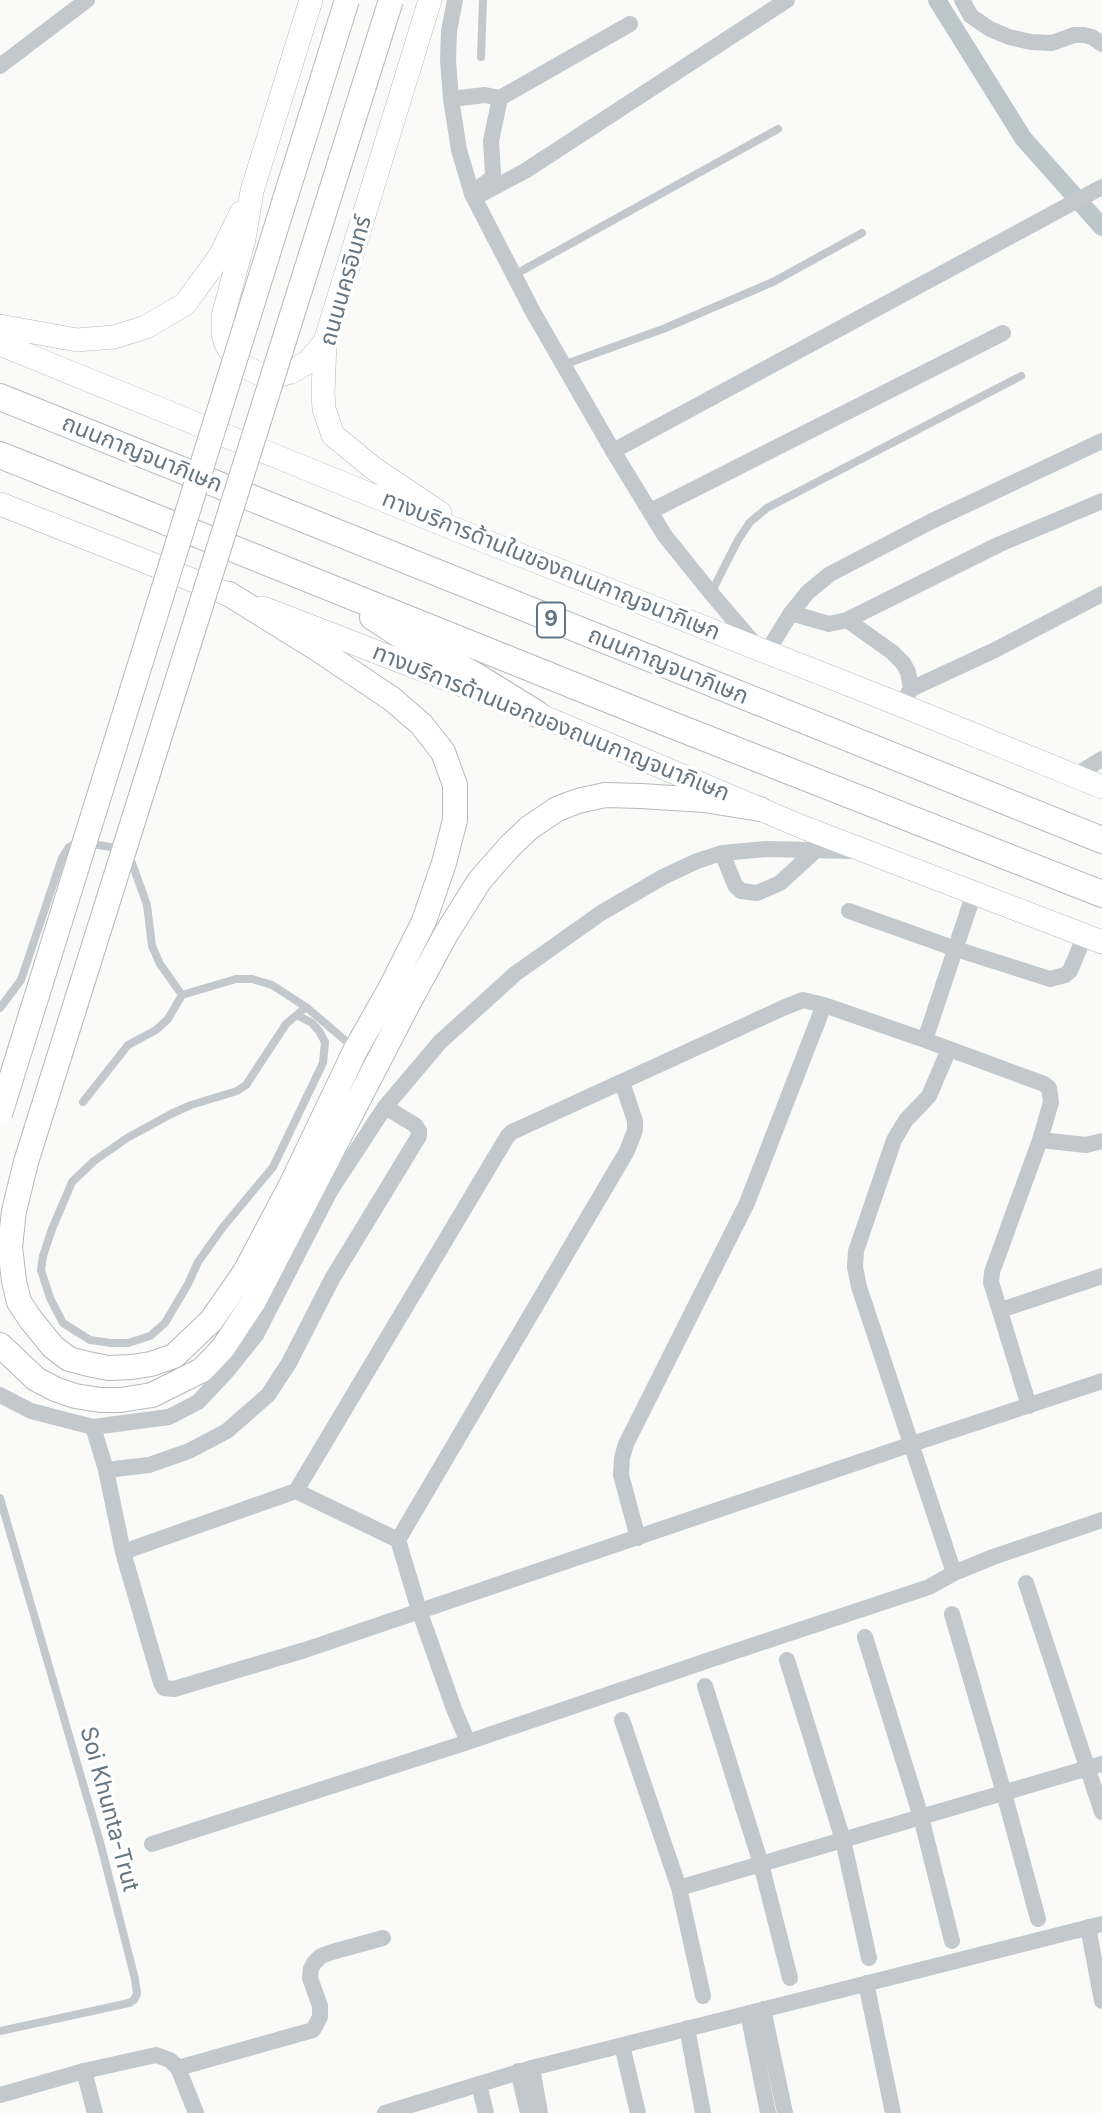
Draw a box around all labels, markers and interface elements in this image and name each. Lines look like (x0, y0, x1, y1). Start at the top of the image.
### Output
street label: ถนนนครอินทร์ (314, 213, 378, 349)
street label: ถนนกาญจนาภิเษก (58, 409, 226, 499)
street label: ทางบริการด้านในของถนนกาญจนาภิเษก (378, 485, 724, 647)
road number: 9 (537, 602, 565, 638)
street label: ถนนกาญจนาภิเษก (584, 621, 752, 711)
street label: ทางบริการด้านนอกของถนนกาญจนาภิเษก (368, 639, 734, 807)
street label: Soi Khunta-Trut (74, 1724, 144, 1894)

